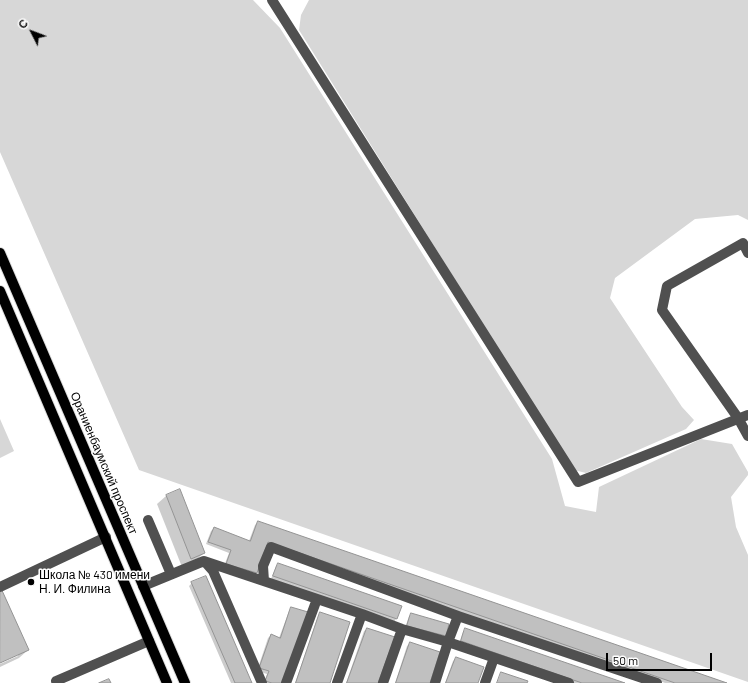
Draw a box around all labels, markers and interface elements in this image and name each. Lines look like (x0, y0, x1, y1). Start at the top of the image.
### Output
north arrow (12, 12, 52, 52)
text: С (15, 16, 30, 31)
street label: Ораниенбаумский проспект (67, 390, 141, 536)
place label: Школа № 430 имени Н. И. Филина (39, 568, 150, 596)
marker: Школа № 430 имени Н. И. Филина (26, 577, 36, 587)
scale bar (608, 645, 714, 671)
text: 50 m (613, 653, 638, 667)

